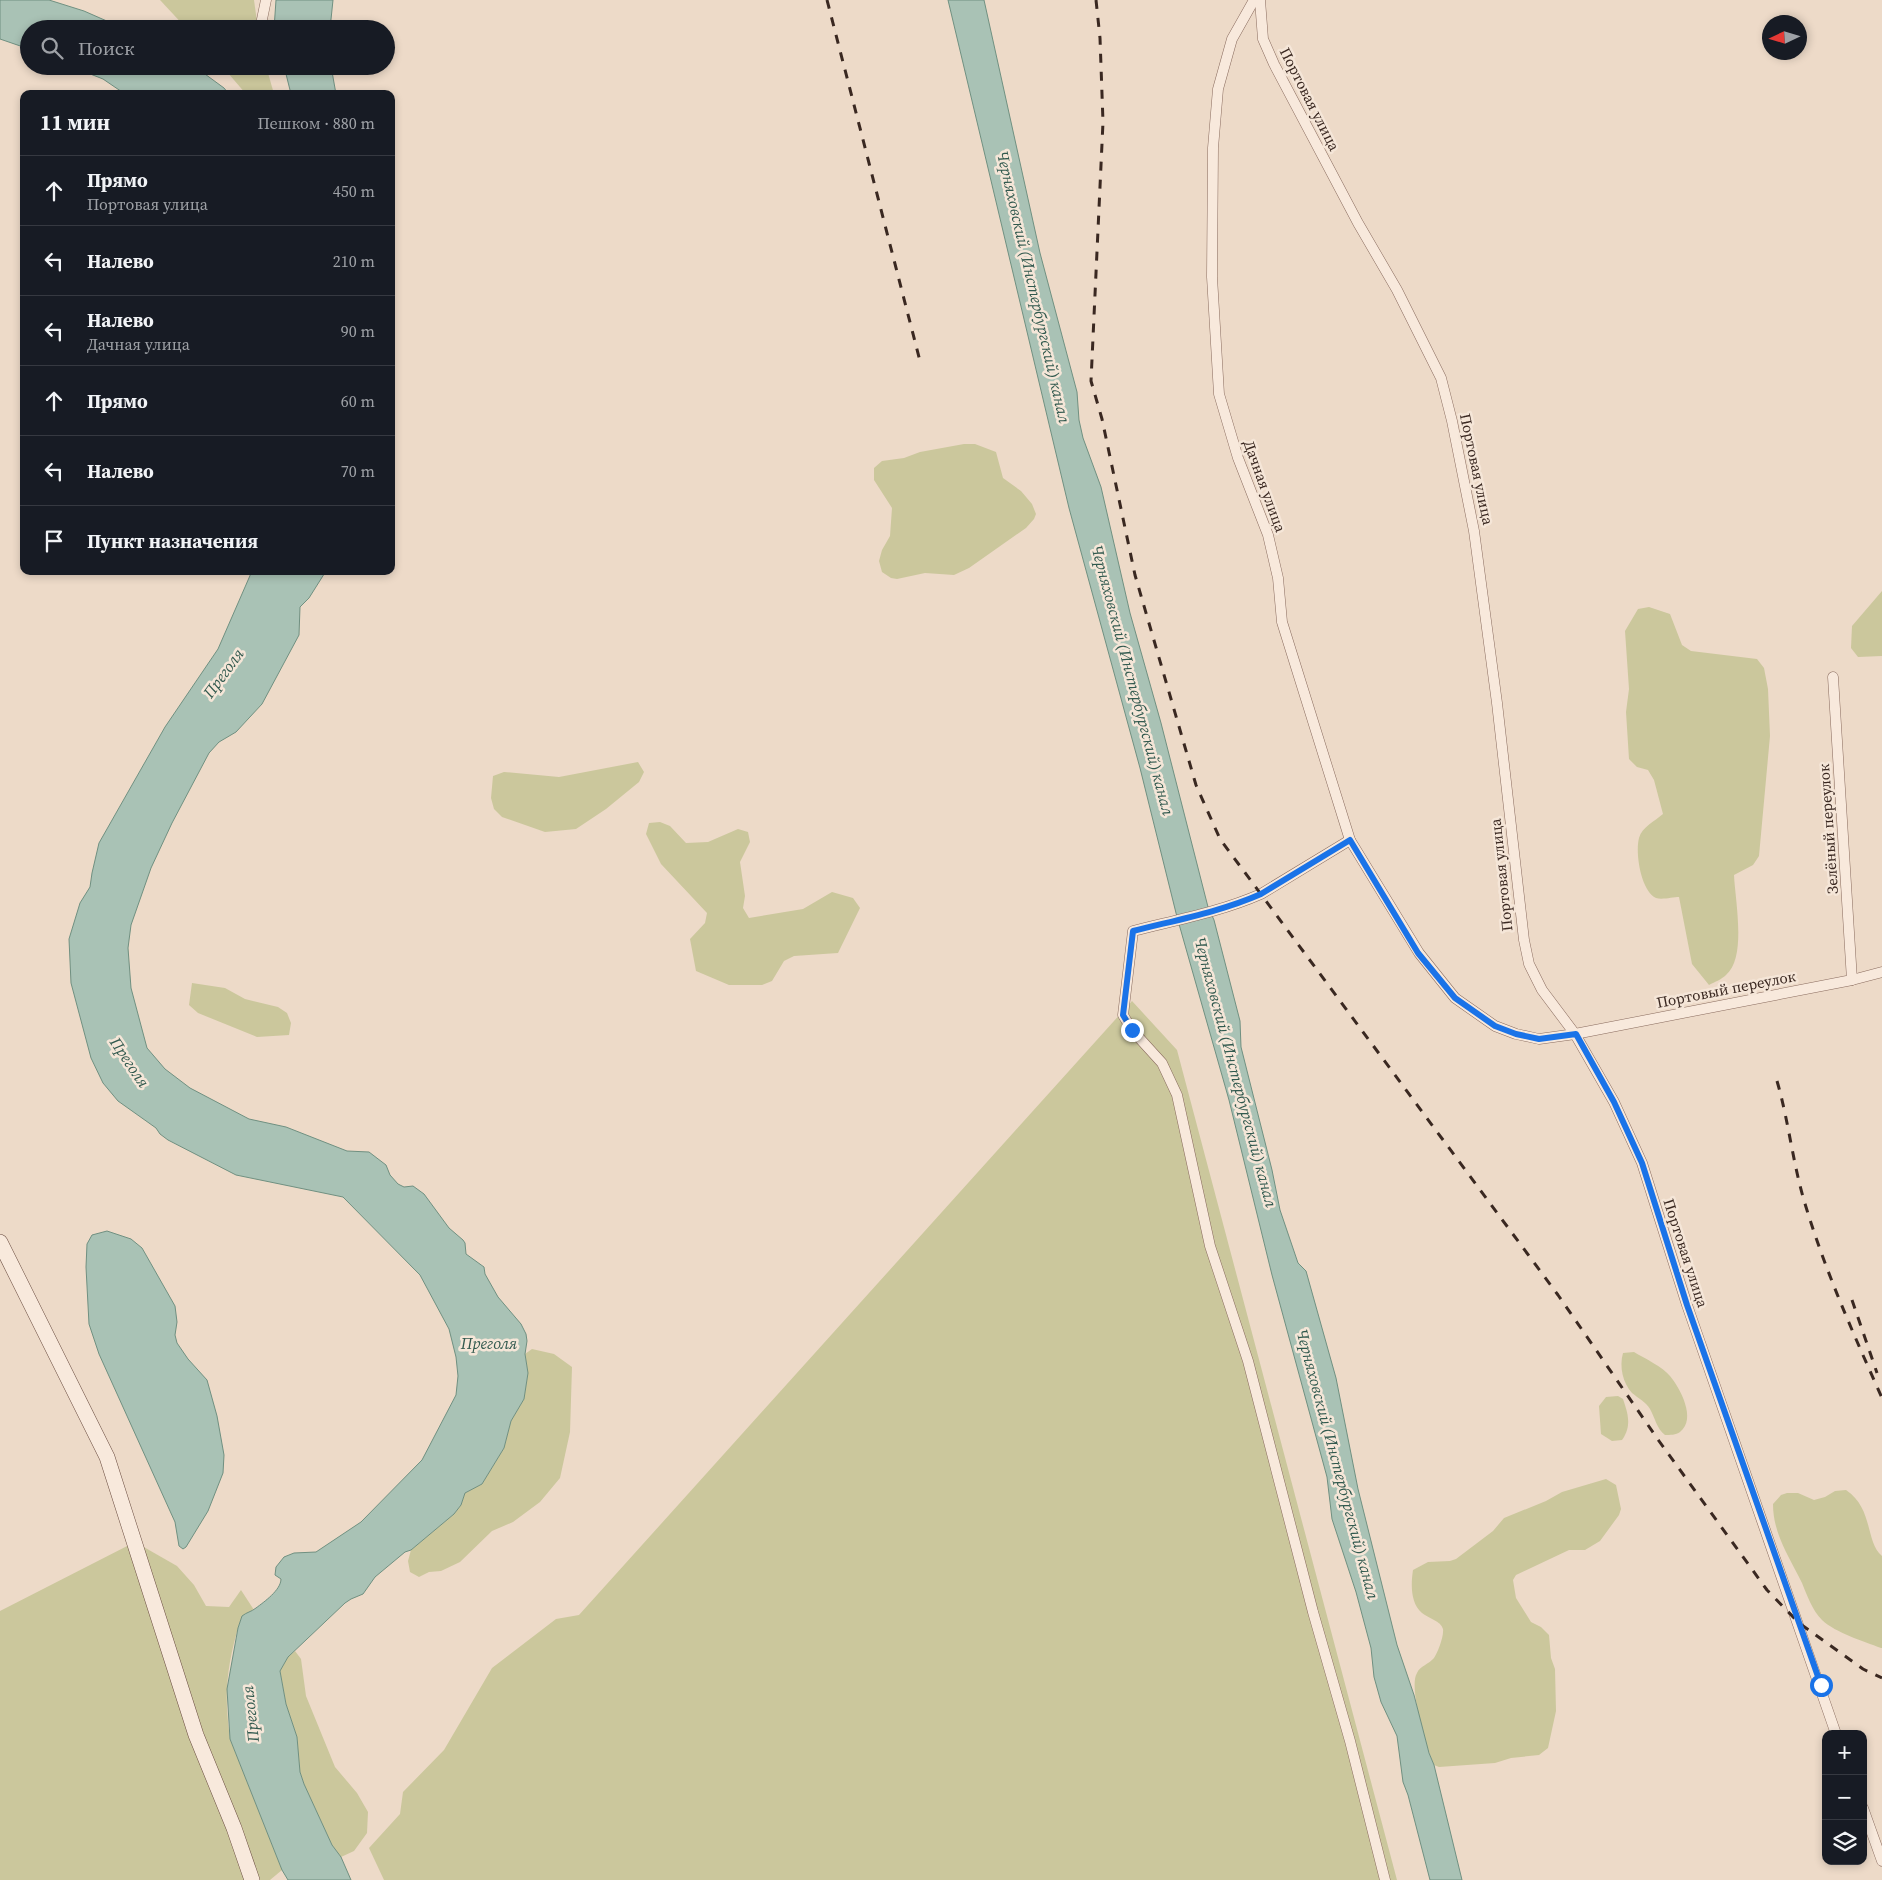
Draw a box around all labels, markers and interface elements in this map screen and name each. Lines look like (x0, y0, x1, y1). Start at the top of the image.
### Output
north arrow (1762, 15, 1807, 60)
search box (20, 20, 395, 75)
icon: search (38, 34, 66, 62)
text: Поиск (78, 35, 135, 61)
street label: Портовая улица (1275, 44, 1345, 155)
text: 11 мин (40, 108, 110, 137)
text: Пешком · 880 m (257, 112, 375, 134)
water label: Черняховский (Инстербургский) канал (992, 149, 1076, 425)
text: Прямо (87, 167, 148, 193)
icon: ahead (40, 177, 68, 205)
text: 450 m (333, 180, 375, 202)
text: Портовая улица (87, 193, 208, 215)
icon: left (40, 247, 68, 275)
text: Налево (87, 248, 154, 274)
text: 210 m (333, 250, 375, 272)
text: Налево (87, 307, 154, 333)
icon: left (40, 317, 68, 345)
text: 90 m (341, 320, 375, 342)
text: Дачная улица (87, 333, 190, 355)
icon: ahead (40, 387, 68, 415)
text: Прямо (87, 388, 148, 414)
text: 60 m (341, 390, 375, 412)
street label: Портовая улица (1455, 411, 1499, 527)
street label: Дачная улица (1239, 437, 1291, 535)
icon: left (40, 457, 68, 485)
text: Налево (87, 458, 154, 484)
text: 70 m (341, 460, 375, 482)
icon: arrive (40, 527, 68, 555)
text: Пункт назначения (87, 528, 258, 554)
water label: Черняховский (Инстербургский) канал (1086, 543, 1180, 818)
water label: Преголя (197, 644, 248, 703)
street label: Зелёный переулок (1813, 762, 1843, 895)
street label: Портовая улица (1485, 817, 1517, 932)
water label: Черняховский (Инстербургский) канал (1189, 935, 1283, 1210)
street label: Портовый переулок (1655, 965, 1798, 1013)
route end (1121, 1019, 1144, 1042)
water label: Преголя (105, 1032, 155, 1092)
street label: Портовая улица (1658, 1196, 1714, 1311)
water label: Черняховский (Инстербургский) канал (1291, 1327, 1385, 1602)
water label: Преголя (460, 1332, 517, 1354)
route start (1810, 1674, 1833, 1697)
water label: Преголя (236, 1685, 264, 1744)
map controls (1822, 1730, 1867, 1865)
button: + (1822, 1730, 1867, 1775)
button: − (1822, 1775, 1867, 1820)
button: layers (1822, 1820, 1867, 1865)

